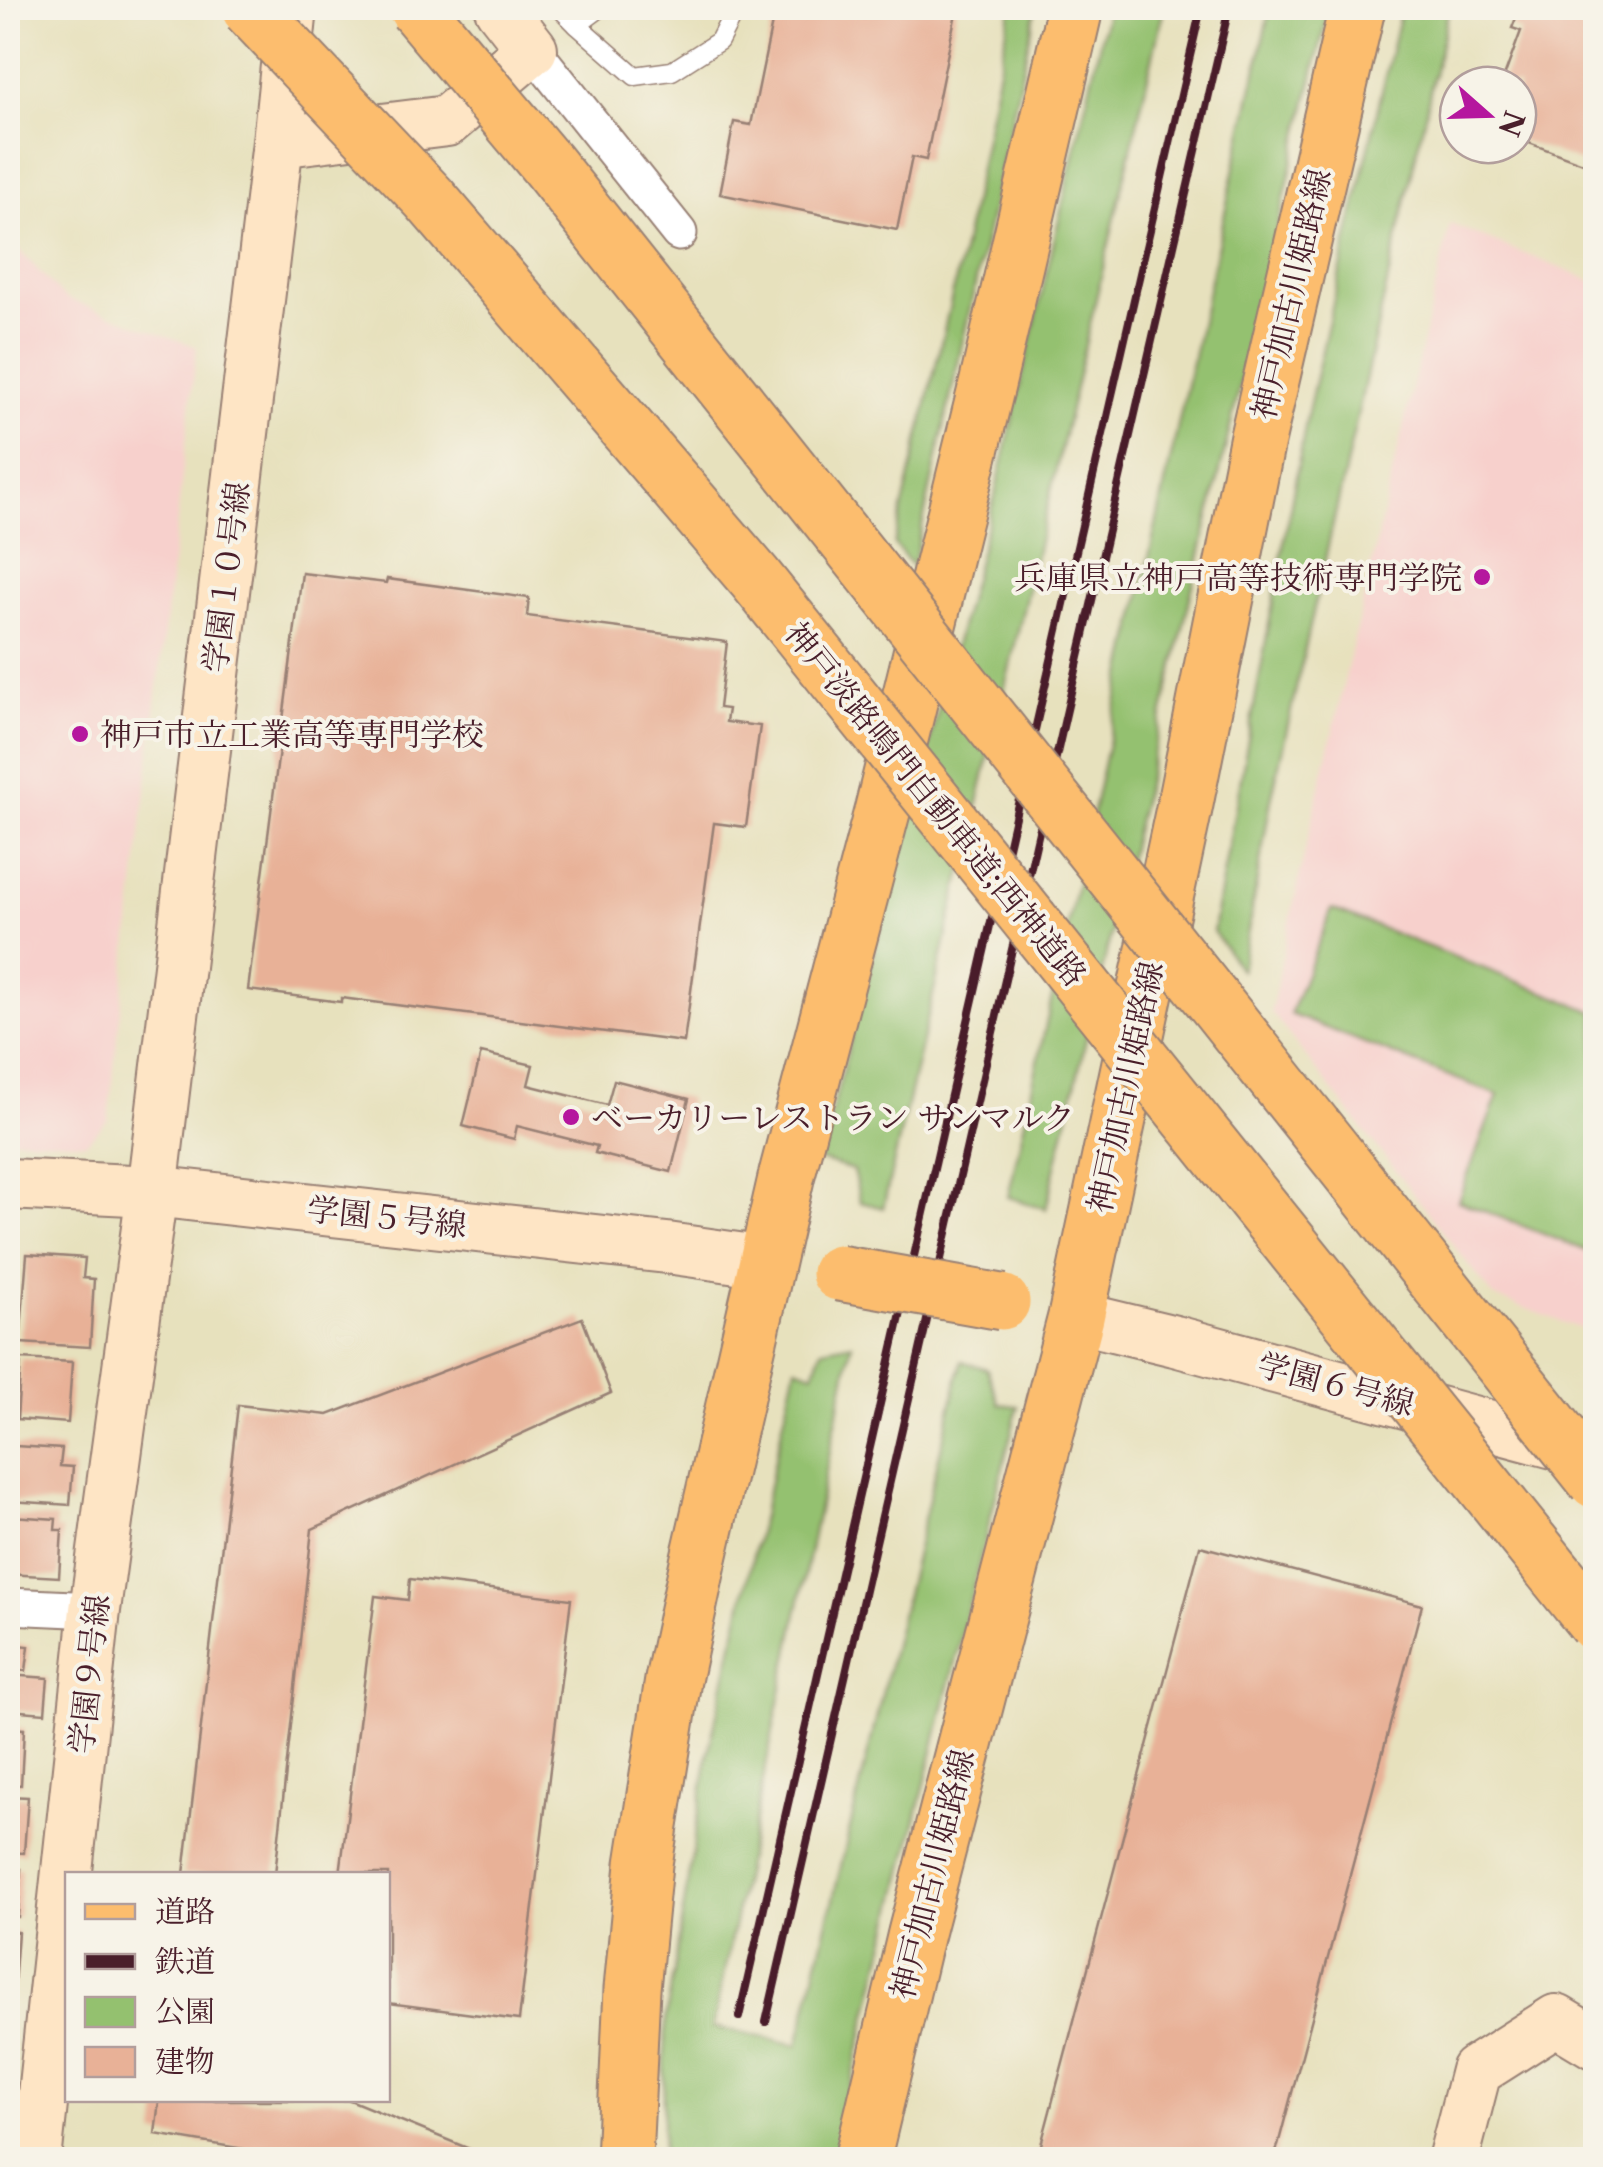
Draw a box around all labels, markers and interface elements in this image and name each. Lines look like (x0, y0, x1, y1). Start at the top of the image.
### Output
north arrow (1438, 65, 1538, 165)
text: N (1491, 106, 1532, 141)
street label: 神戸加古川姫路線 (1243, 165, 1339, 423)
street label: 学園１０号線 (195, 479, 257, 675)
place label: 兵庫県立神戸高等技術専門学院 (1014, 558, 1462, 597)
marker: 兵庫県立神戸高等技術専門学院 (1471, 566, 1493, 588)
street label: 神戸淡路鳴門自動車道;西神道路 (777, 614, 1095, 994)
place label: 神戸市立工業高等専門学校 (100, 715, 484, 754)
marker: 神戸市立工業高等専門学校 (69, 723, 91, 745)
street label: 神戸加古川姫路線 (1079, 958, 1171, 1216)
place label: ベーカリーレストラン サンマルク (591, 1098, 1075, 1137)
marker: ベーカリーレストラン サンマルク (560, 1106, 582, 1128)
street label: 学園５号線 (305, 1189, 469, 1245)
street label: 学園６号線 (1254, 1344, 1418, 1424)
street label: 学園９号線 (61, 1592, 117, 1756)
street label: 神戸加古川姫路線 (882, 1745, 982, 2003)
legend (65, 1872, 390, 2102)
text: 道路 (155, 1893, 215, 1930)
text: 鉄道 (155, 1943, 215, 1980)
text: 公園 (155, 1993, 215, 2030)
text: 建物 (155, 2043, 215, 2080)

